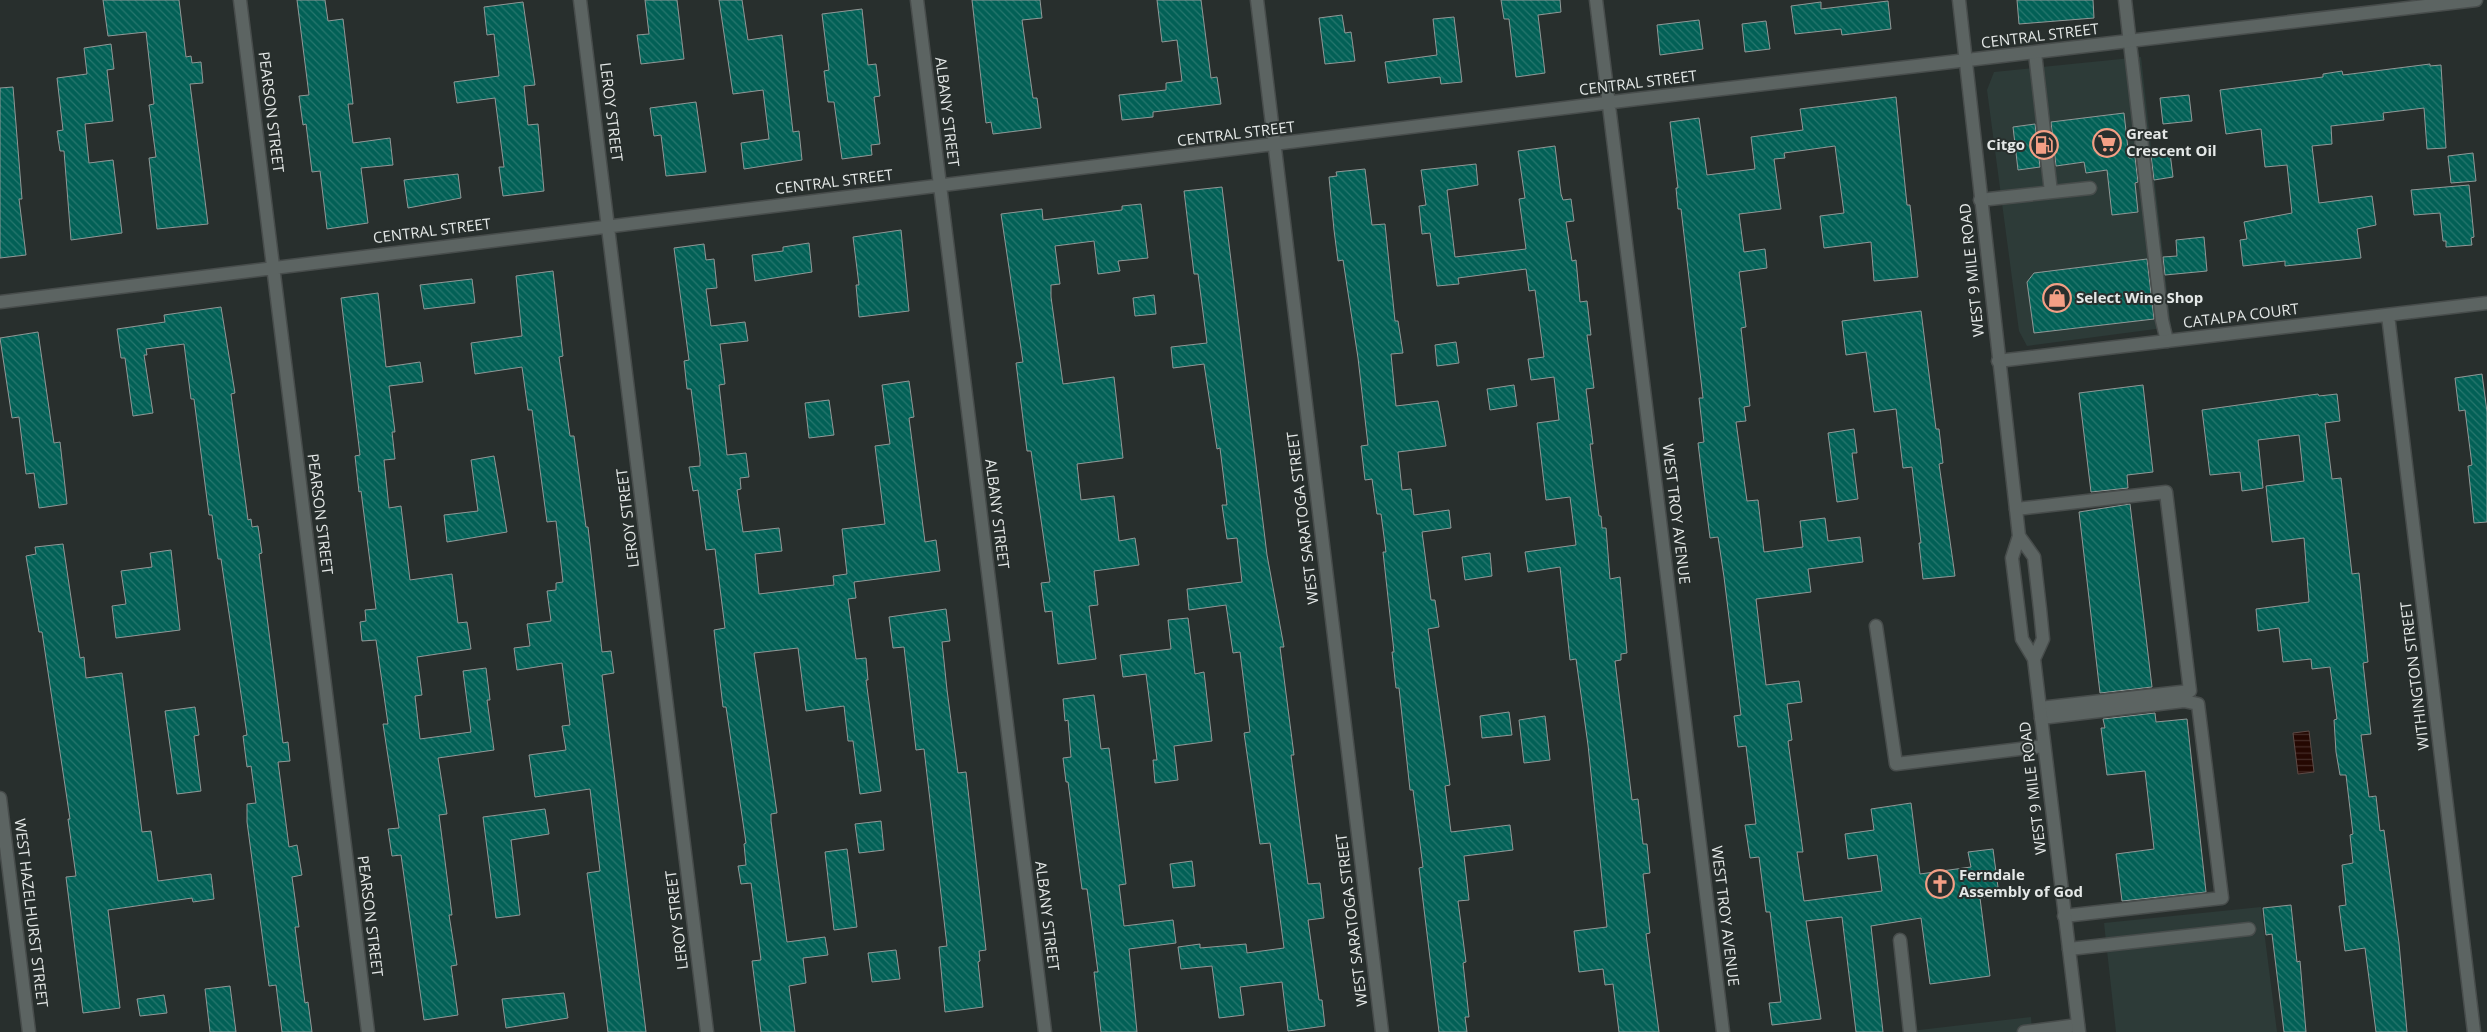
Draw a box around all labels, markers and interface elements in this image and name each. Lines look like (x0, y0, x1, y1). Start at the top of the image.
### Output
street label: CENTRAL STREET (1980, 18, 2101, 52)
street label: PEARSON STREET (255, 50, 289, 174)
street label: ALBANY STREET (931, 56, 965, 169)
street label: LEROY STREET (596, 61, 628, 163)
street label: CENTRAL STREET (1578, 65, 1699, 99)
street label: CENTRAL STREET (1176, 116, 1297, 150)
place label: Great Crescent Oil (2126, 123, 2217, 160)
supermarket icon: Great Crescent Oil (2092, 128, 2122, 158)
fuel station icon: Citgo (2029, 130, 2059, 160)
place label: Citgo (1987, 134, 2025, 154)
street label: CENTRAL STREET (774, 164, 895, 198)
street label: WEST 9 MILE ROAD (1954, 202, 1988, 338)
street label: CENTRAL STREET (372, 213, 493, 247)
shop icon: Select Wine Shop (2042, 283, 2072, 313)
place label: Select Wine Shop (2076, 287, 2203, 307)
street label: CATALPA COURT (2182, 298, 2301, 332)
street label: WEST SARATOGA STREET (1281, 430, 1323, 606)
street label: WEST TROY AVENUE (1658, 442, 1696, 585)
street label: PEARSON STREET (304, 452, 338, 576)
street label: ALBANY STREET (981, 458, 1015, 571)
street label: LEROY STREET (611, 467, 643, 569)
street label: WITHINGTON STREET (2395, 600, 2433, 752)
street label: WEST 9 MILE ROAD (2014, 720, 2050, 856)
street label: WEST HAZELHURST STREET (10, 817, 54, 1009)
street label: WEST SARATOGA STREET (1330, 832, 1372, 1008)
street label: WEST TROY AVENUE (1707, 844, 1745, 987)
street label: PEARSON STREET (354, 854, 388, 978)
street label: ALBANY STREET (1031, 860, 1065, 973)
place label: Ferndale Assembly of God (1959, 864, 2083, 901)
street label: LEROY STREET (660, 869, 692, 971)
church icon: Ferndale Assembly of God (1925, 869, 1955, 899)

